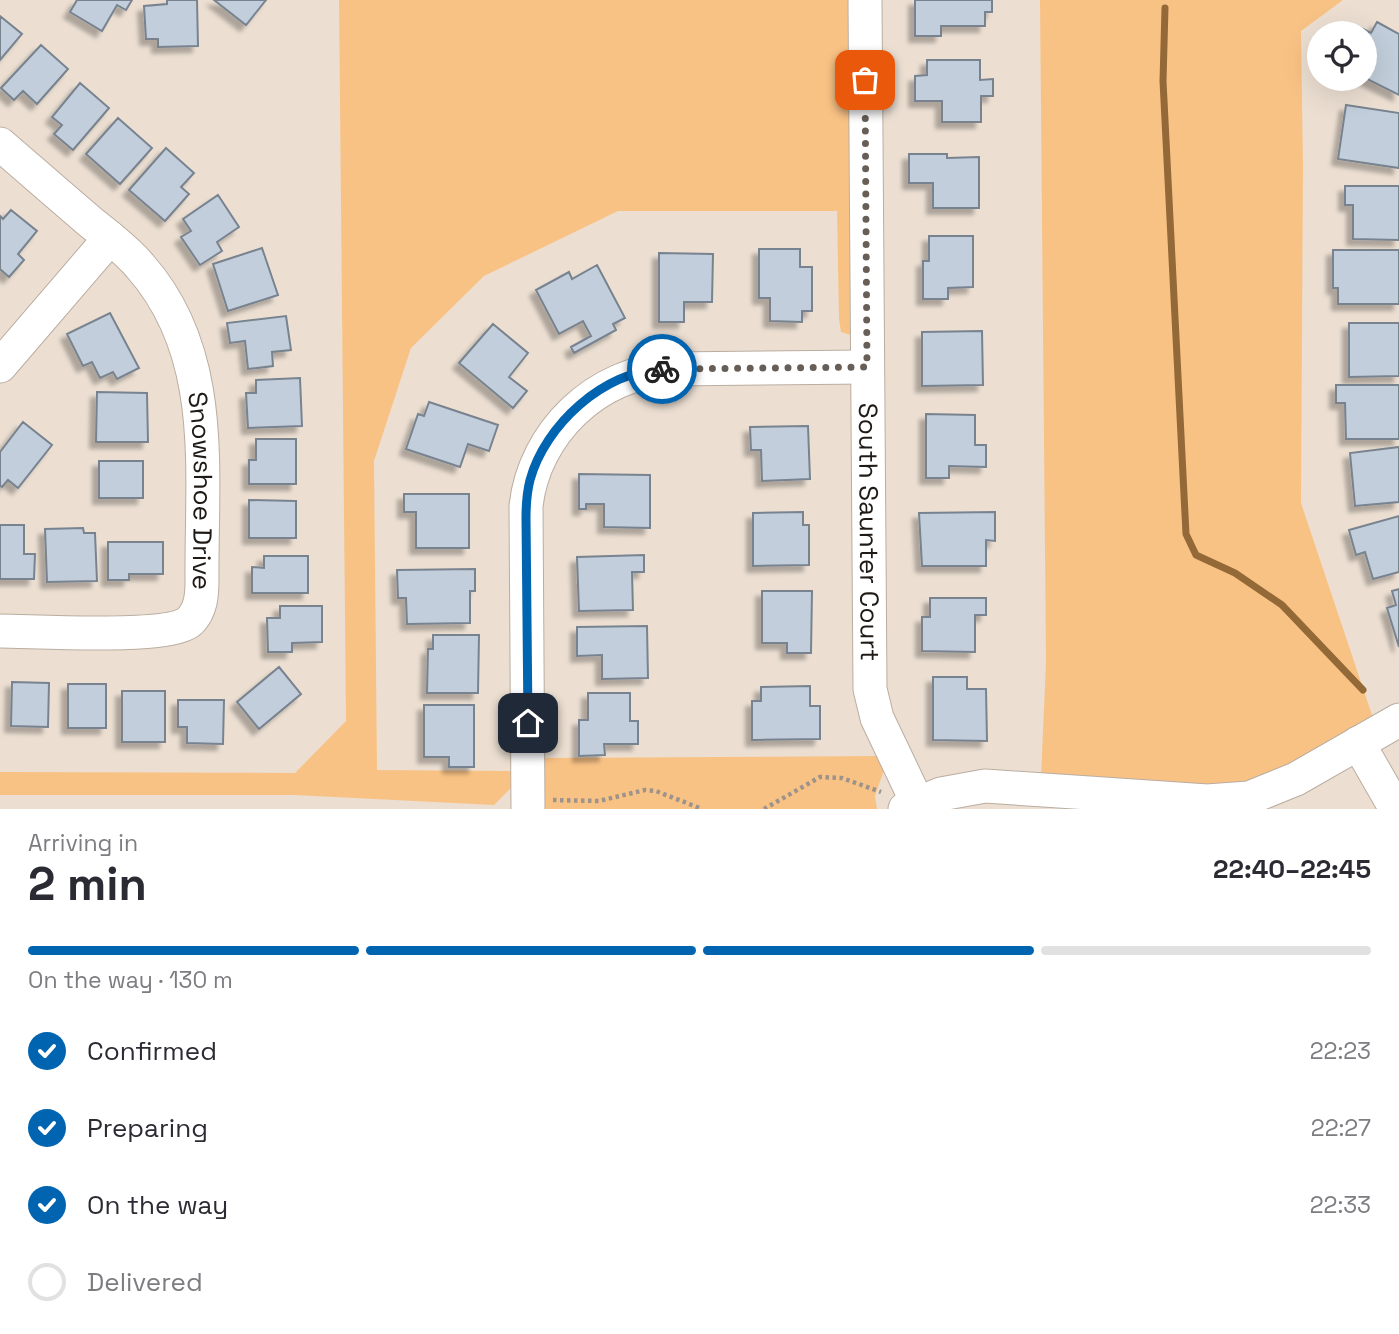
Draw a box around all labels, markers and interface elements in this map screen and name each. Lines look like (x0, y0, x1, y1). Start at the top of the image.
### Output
map controls (1307, 21, 1377, 91)
button: locate (1307, 21, 1377, 91)
pin (835, 50, 895, 110)
icon: bag (846, 61, 884, 99)
courier (627, 334, 697, 404)
icon: bike (643, 350, 681, 388)
street label: Snowshoe Drive (180, 389, 220, 590)
street label: South Saunter Court (851, 403, 887, 661)
pin (498, 693, 558, 753)
icon: home (509, 704, 547, 742)
text: Arriving in (28, 828, 138, 858)
text: 22:40–22:45 (1213, 852, 1371, 886)
text: 2 min (28, 855, 147, 913)
text: On the way · 130 m (28, 965, 233, 995)
icon: check (28, 1032, 66, 1070)
text: Confirmed (87, 1034, 217, 1068)
text: 22:23 (1310, 1036, 1371, 1066)
icon: check (28, 1109, 66, 1147)
text: Preparing (87, 1111, 208, 1145)
text: 22:27 (1311, 1113, 1371, 1143)
icon: check (28, 1186, 66, 1224)
text: On the way (87, 1188, 228, 1222)
text: 22:33 (1310, 1190, 1371, 1220)
text: Delivered (87, 1265, 203, 1299)

